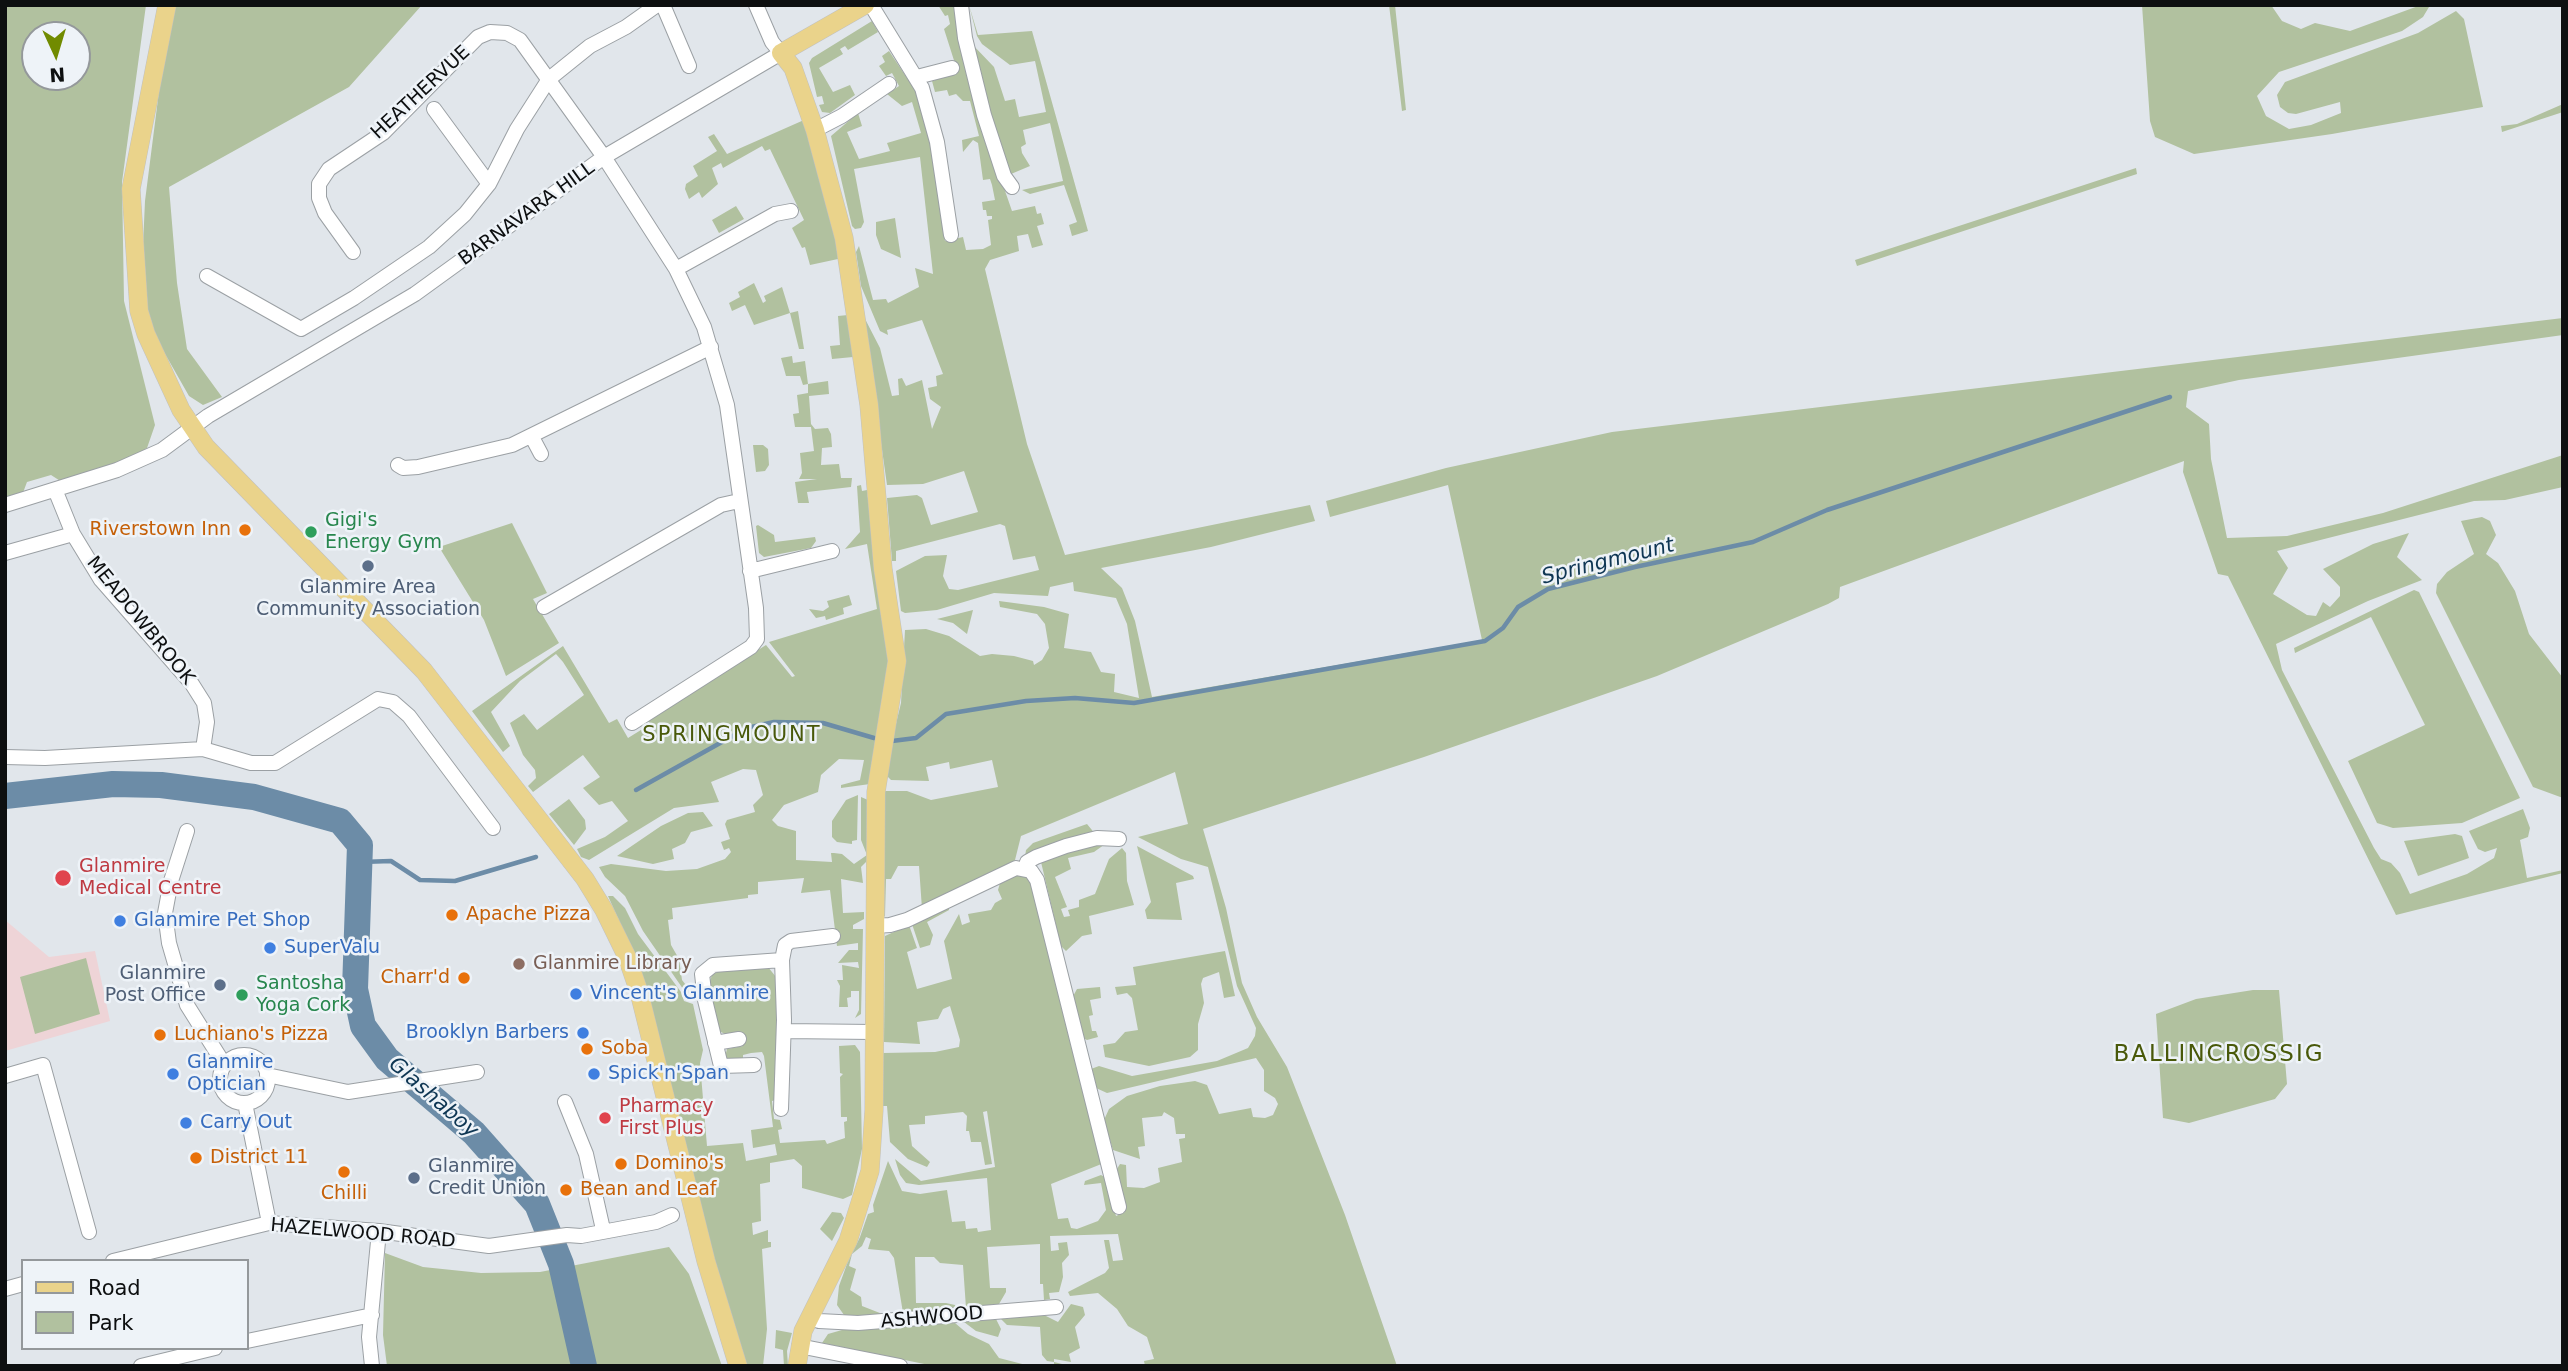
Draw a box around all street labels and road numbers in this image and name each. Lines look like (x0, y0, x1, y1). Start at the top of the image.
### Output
street label: HEATHERVUE (367, 41, 475, 145)
street label: BARNAVARA HILL (455, 157, 599, 271)
street label: MEADOWBROOK (81, 552, 199, 690)
street label: HAZELWOOD ROAD (269, 1215, 457, 1253)
street label: ASHWOOD (880, 1302, 984, 1334)

